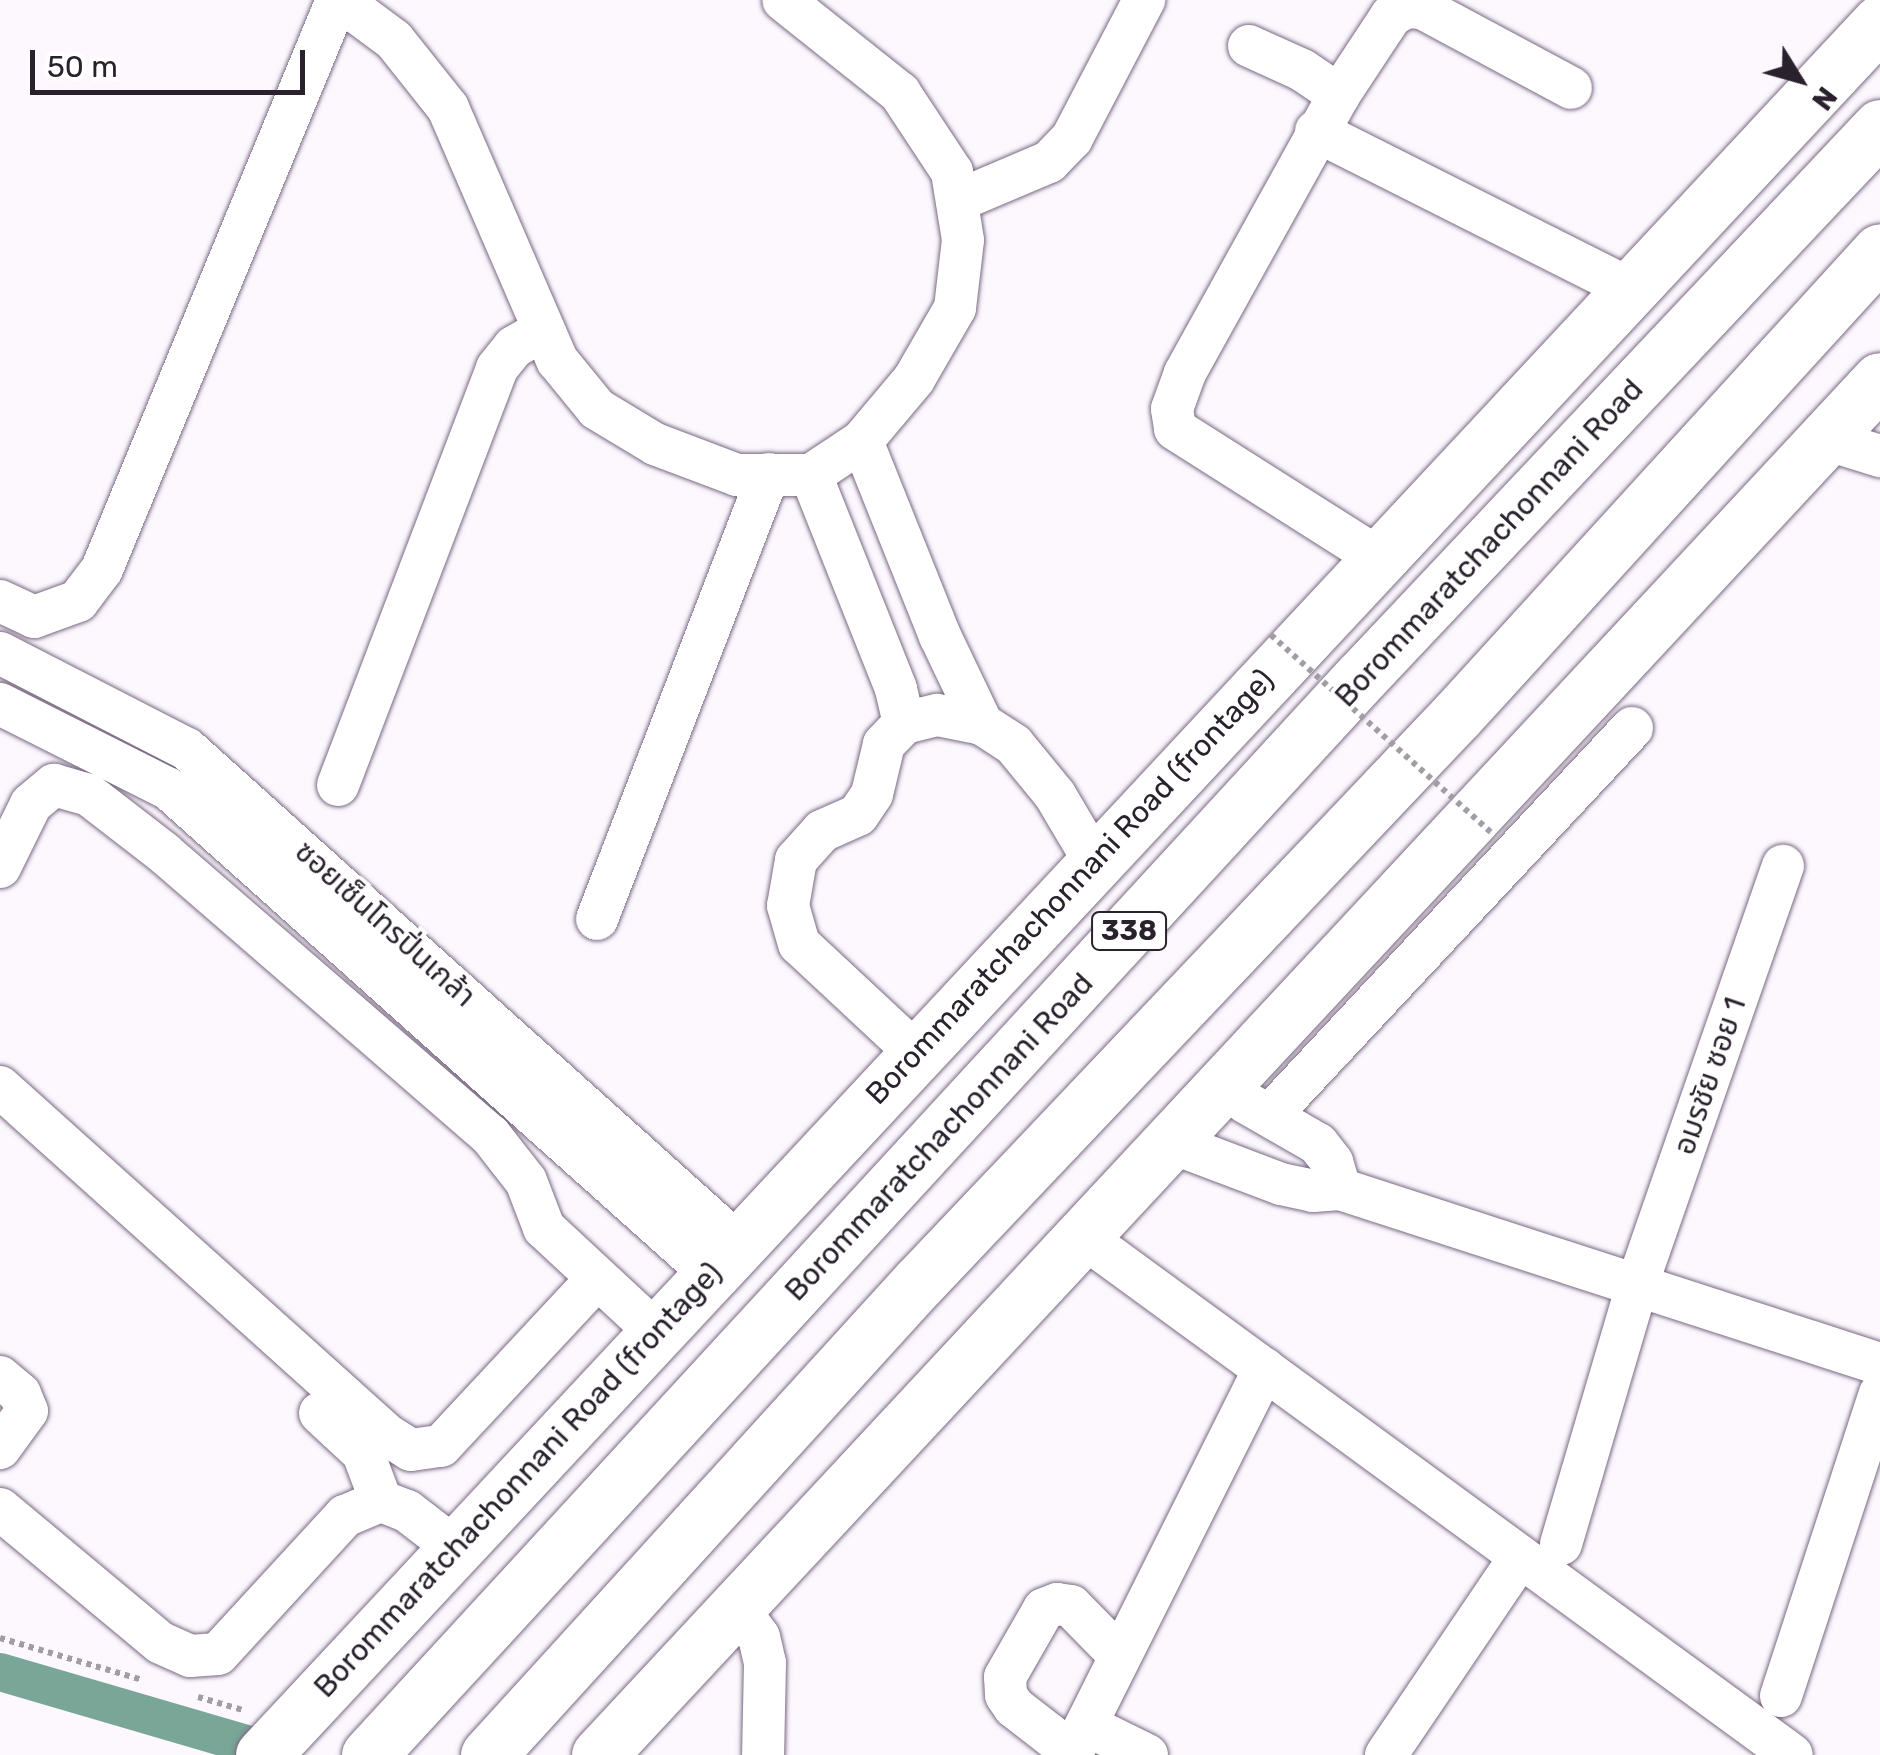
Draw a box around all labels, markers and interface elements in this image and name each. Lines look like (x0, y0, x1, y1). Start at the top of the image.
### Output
scale bar (35, 30, 310, 92)
north arrow (1750, 30, 1850, 130)
text: 50 m (47, 49, 118, 85)
text: N (1805, 80, 1844, 116)
street label: Borommaratchachonnani Road (1327, 372, 1651, 714)
street label: Borommaratchachonnani Road (frontage) (859, 662, 1281, 1112)
street label: ซอยเซ็นโทรปิ่นเกล้า (287, 834, 483, 1014)
road number: 338 (1089, 908, 1169, 954)
street label: Borommaratchachonnani Road (777, 966, 1101, 1308)
street label: อมรชัย ซอย 1 (1666, 993, 1754, 1159)
street label: Borommaratchachonnani Road (frontage) (307, 1255, 729, 1705)

